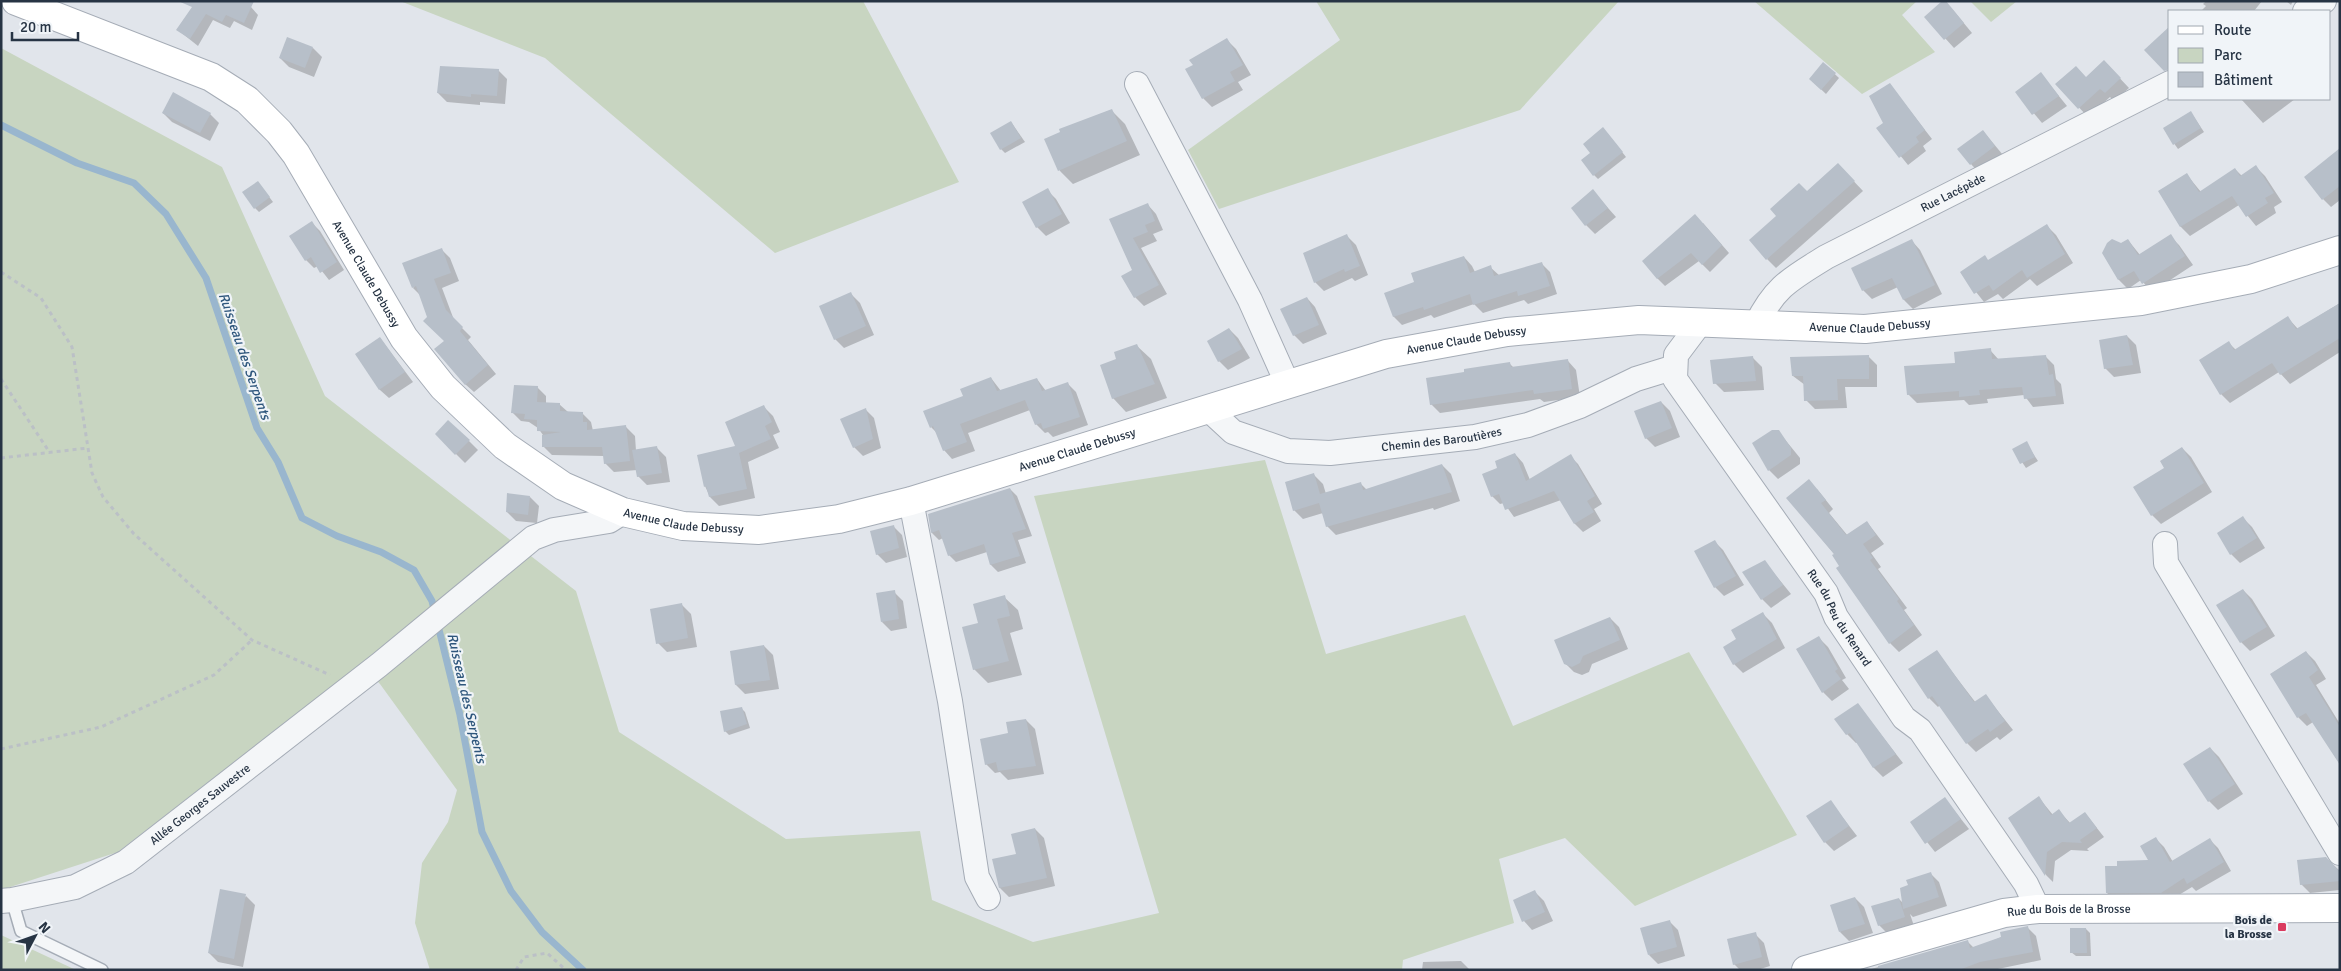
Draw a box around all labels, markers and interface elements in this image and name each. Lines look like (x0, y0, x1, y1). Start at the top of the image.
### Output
scale bar (12, 10, 79, 42)
legend (2168, 10, 2331, 100)
text: 20 m (20, 18, 51, 36)
text: Route (2214, 21, 2251, 39)
text: Parc (2214, 46, 2242, 64)
text: Bâtiment (2214, 71, 2273, 89)
street label: Rue Lacépède (1918, 170, 1988, 216)
street label: Avenue Claude Debussy (329, 218, 403, 331)
water label: Ruisseau des Serpents (215, 290, 275, 424)
street label: Avenue Claude Debussy (1809, 315, 1932, 337)
street label: Avenue Claude Debussy (1405, 323, 1527, 358)
street label: Chemin des Baroutières (1381, 424, 1503, 455)
street label: Avenue Claude Debussy (1017, 425, 1138, 475)
street label: Avenue Claude Debussy (622, 505, 744, 537)
street label: Rue du Peu du Renard (1804, 566, 1874, 669)
water label: Ruisseau des Serpents (443, 631, 490, 767)
street label: Allée Georges Sauvestre (147, 761, 254, 849)
street label: Rue du Bois de la Brosse (2006, 902, 2131, 921)
north arrow (10, 911, 60, 961)
place label: Bois de la Brosse (2225, 913, 2272, 942)
text: N (35, 919, 54, 937)
marker: Bois de la Brosse (2276, 921, 2288, 933)

